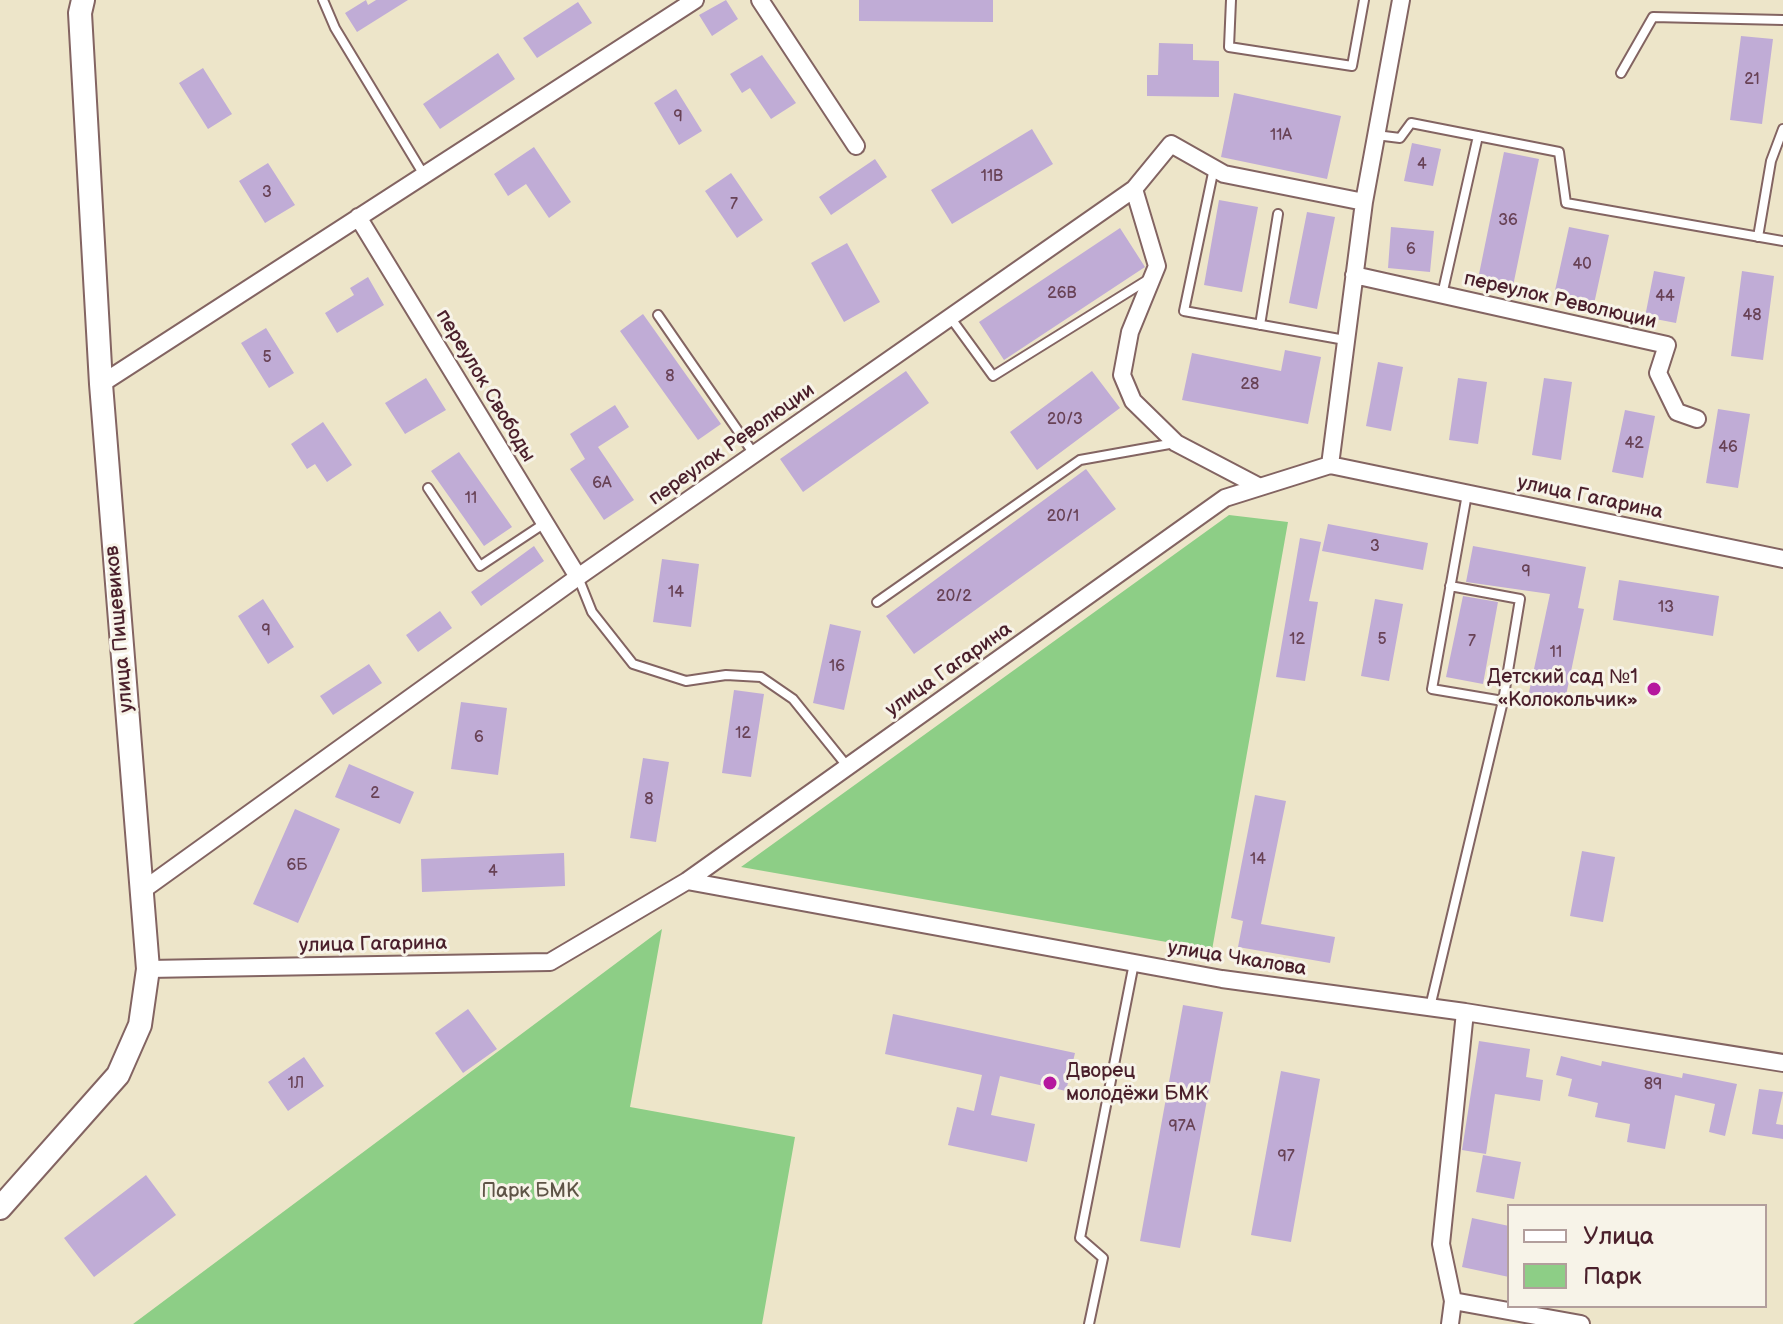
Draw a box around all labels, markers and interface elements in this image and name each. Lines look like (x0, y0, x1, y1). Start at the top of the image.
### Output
house number: 21 (1744, 70, 1760, 90)
house number: 9 (673, 107, 683, 127)
house number: 11А (1270, 126, 1292, 146)
house number: 4 (1417, 155, 1427, 175)
house number: 11В (981, 167, 1003, 187)
house number: 3 (262, 183, 272, 203)
house number: 7 (730, 195, 738, 215)
house number: 36 (1498, 211, 1518, 231)
house number: 6 (1406, 240, 1416, 260)
house number: 40 (1572, 255, 1592, 275)
street label: переулок Революции (1461, 267, 1659, 335)
house number: 26В (1047, 284, 1077, 304)
house number: 44 (1655, 287, 1675, 307)
street label: переулок Свободы (430, 305, 540, 467)
house number: 48 (1742, 306, 1762, 326)
house number: 5 (262, 348, 272, 368)
house number: 8 (665, 367, 675, 387)
house number: 28 (1241, 375, 1259, 395)
street label: переулок Революции (644, 379, 820, 511)
house number: 20/3 (1047, 410, 1083, 430)
house number: 42 (1624, 434, 1644, 454)
house number: 46 (1718, 438, 1738, 458)
street label: улица Гагарина (1515, 471, 1665, 525)
house number: 6А (592, 474, 612, 494)
house number: 11 (465, 489, 477, 509)
house number: 20/1 (1047, 507, 1079, 527)
house number: 3 (1370, 537, 1380, 557)
street label: улица Пищевиков (101, 545, 139, 713)
house number: 9 (1521, 562, 1531, 582)
house number: 14 (668, 583, 684, 603)
house number: 20/2 (936, 587, 972, 607)
house number: 13 (1658, 598, 1674, 618)
street label: улица Гагарина (881, 618, 1017, 722)
house number: 9 (261, 621, 271, 641)
house number: 12 (1289, 630, 1305, 650)
house number: 5 (1377, 630, 1387, 650)
house number: 7 (1468, 632, 1476, 652)
house number: 11 (1550, 643, 1562, 663)
house number: 16 (829, 657, 845, 677)
place label: Детский сад №1 «Колокольчик» (1487, 666, 1638, 713)
marker: Детский сад №1 «Колокольчик» (1645, 680, 1663, 698)
house number: 12 (735, 724, 751, 744)
house number: 6 (474, 728, 484, 748)
house number: 2 (370, 784, 380, 804)
house number: 8 (644, 790, 654, 810)
house number: 14 (1250, 850, 1266, 870)
house number: 6Б (287, 856, 307, 876)
house number: 4 (488, 862, 498, 882)
street label: улица Гагарина (299, 932, 447, 958)
street label: улица Чкалова (1166, 936, 1308, 982)
place label: Дворец молодёжи БМК (1066, 1060, 1208, 1107)
house number: 1Л (288, 1074, 304, 1094)
marker: Дворец молодёжи БМК (1041, 1074, 1059, 1092)
house number: 89 (1644, 1075, 1662, 1095)
house number: 97А (1169, 1117, 1195, 1137)
house number: 97 (1277, 1147, 1295, 1167)
park label: Парк БМК (481, 1180, 579, 1204)
legend (1507, 1204, 1767, 1308)
text: Улица (1583, 1222, 1654, 1251)
text: Парк (1583, 1262, 1641, 1291)

